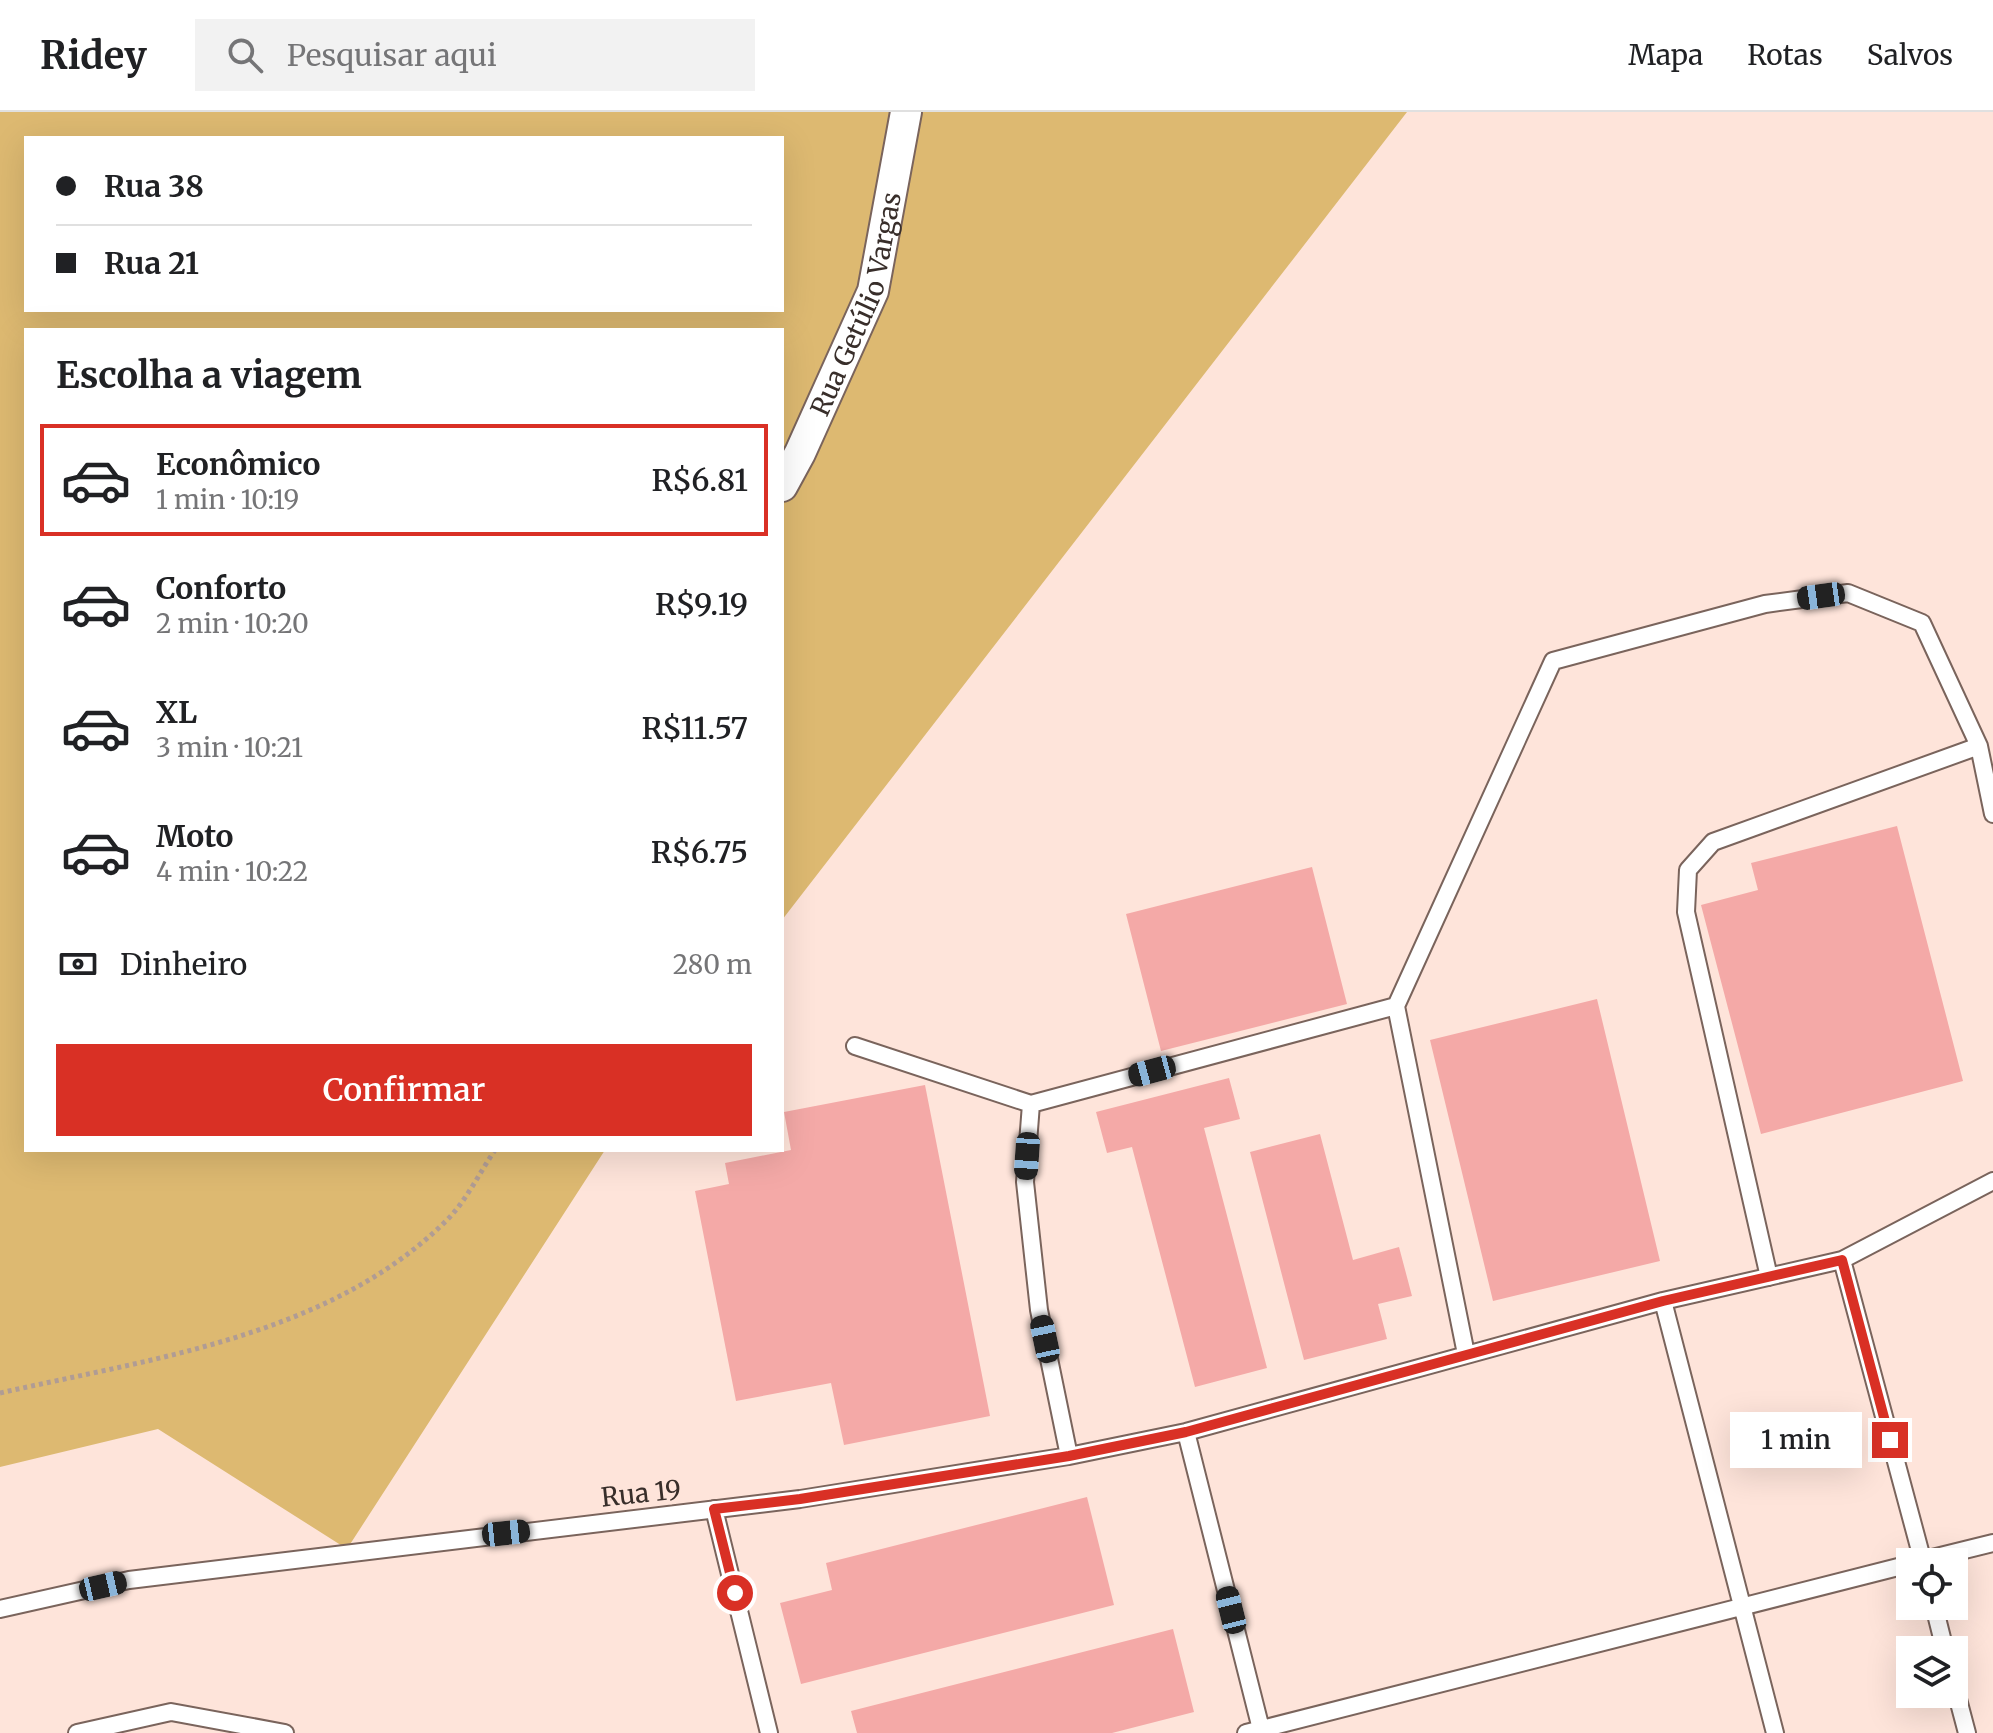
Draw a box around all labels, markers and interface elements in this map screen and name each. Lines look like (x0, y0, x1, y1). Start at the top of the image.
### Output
search box (195, 19, 755, 91)
text: Ridey (40, 32, 147, 79)
icon: search (223, 33, 267, 77)
text: Pesquisar aqui (287, 36, 497, 74)
text: Mapa (1628, 37, 1703, 73)
text: Rotas (1747, 37, 1823, 73)
text: Salvos (1867, 37, 1953, 73)
text: Rua 38 (104, 167, 204, 205)
street label: Rua Getúlio Vargas (803, 189, 907, 421)
text: Rua 21 (104, 244, 199, 282)
text: Escolha a viagem (56, 353, 362, 398)
icon: car (60, 444, 132, 516)
text: Econômico (156, 445, 320, 483)
text: R$6.81 (651, 461, 748, 499)
text: 1 min · 10:19 (156, 483, 299, 516)
icon: car (60, 568, 132, 640)
text: Conforto (156, 569, 286, 607)
car (1796, 581, 1846, 611)
text: R$9.19 (655, 585, 748, 623)
text: 2 min · 10:20 (156, 607, 309, 640)
icon: car (60, 692, 132, 764)
text: XL (156, 693, 197, 731)
text: R$11.57 (642, 709, 748, 747)
text: 3 min · 10:21 (156, 731, 303, 764)
icon: car (60, 816, 132, 888)
text: Moto (156, 817, 234, 855)
text: R$6.75 (651, 833, 748, 871)
text: 4 min · 10:22 (156, 855, 308, 888)
icon: cash (56, 942, 100, 986)
text: Dinheiro (120, 945, 247, 983)
text: 280 m (673, 948, 752, 981)
button: Confirmar (56, 1044, 752, 1136)
car (1126, 1053, 1178, 1089)
car (1013, 1131, 1041, 1181)
car (1028, 1313, 1062, 1365)
callout: 1 min (1730, 1412, 1862, 1468)
route end (1872, 1422, 1908, 1458)
text: 1 min (1761, 1423, 1831, 1456)
street label: Rua 19 (599, 1472, 683, 1514)
car (481, 1519, 531, 1547)
map controls (1896, 1548, 1968, 1708)
button: locate (1896, 1548, 1968, 1620)
car (77, 1569, 129, 1603)
route start (717, 1575, 753, 1611)
car (1214, 1584, 1248, 1636)
button: layers (1896, 1636, 1968, 1708)

